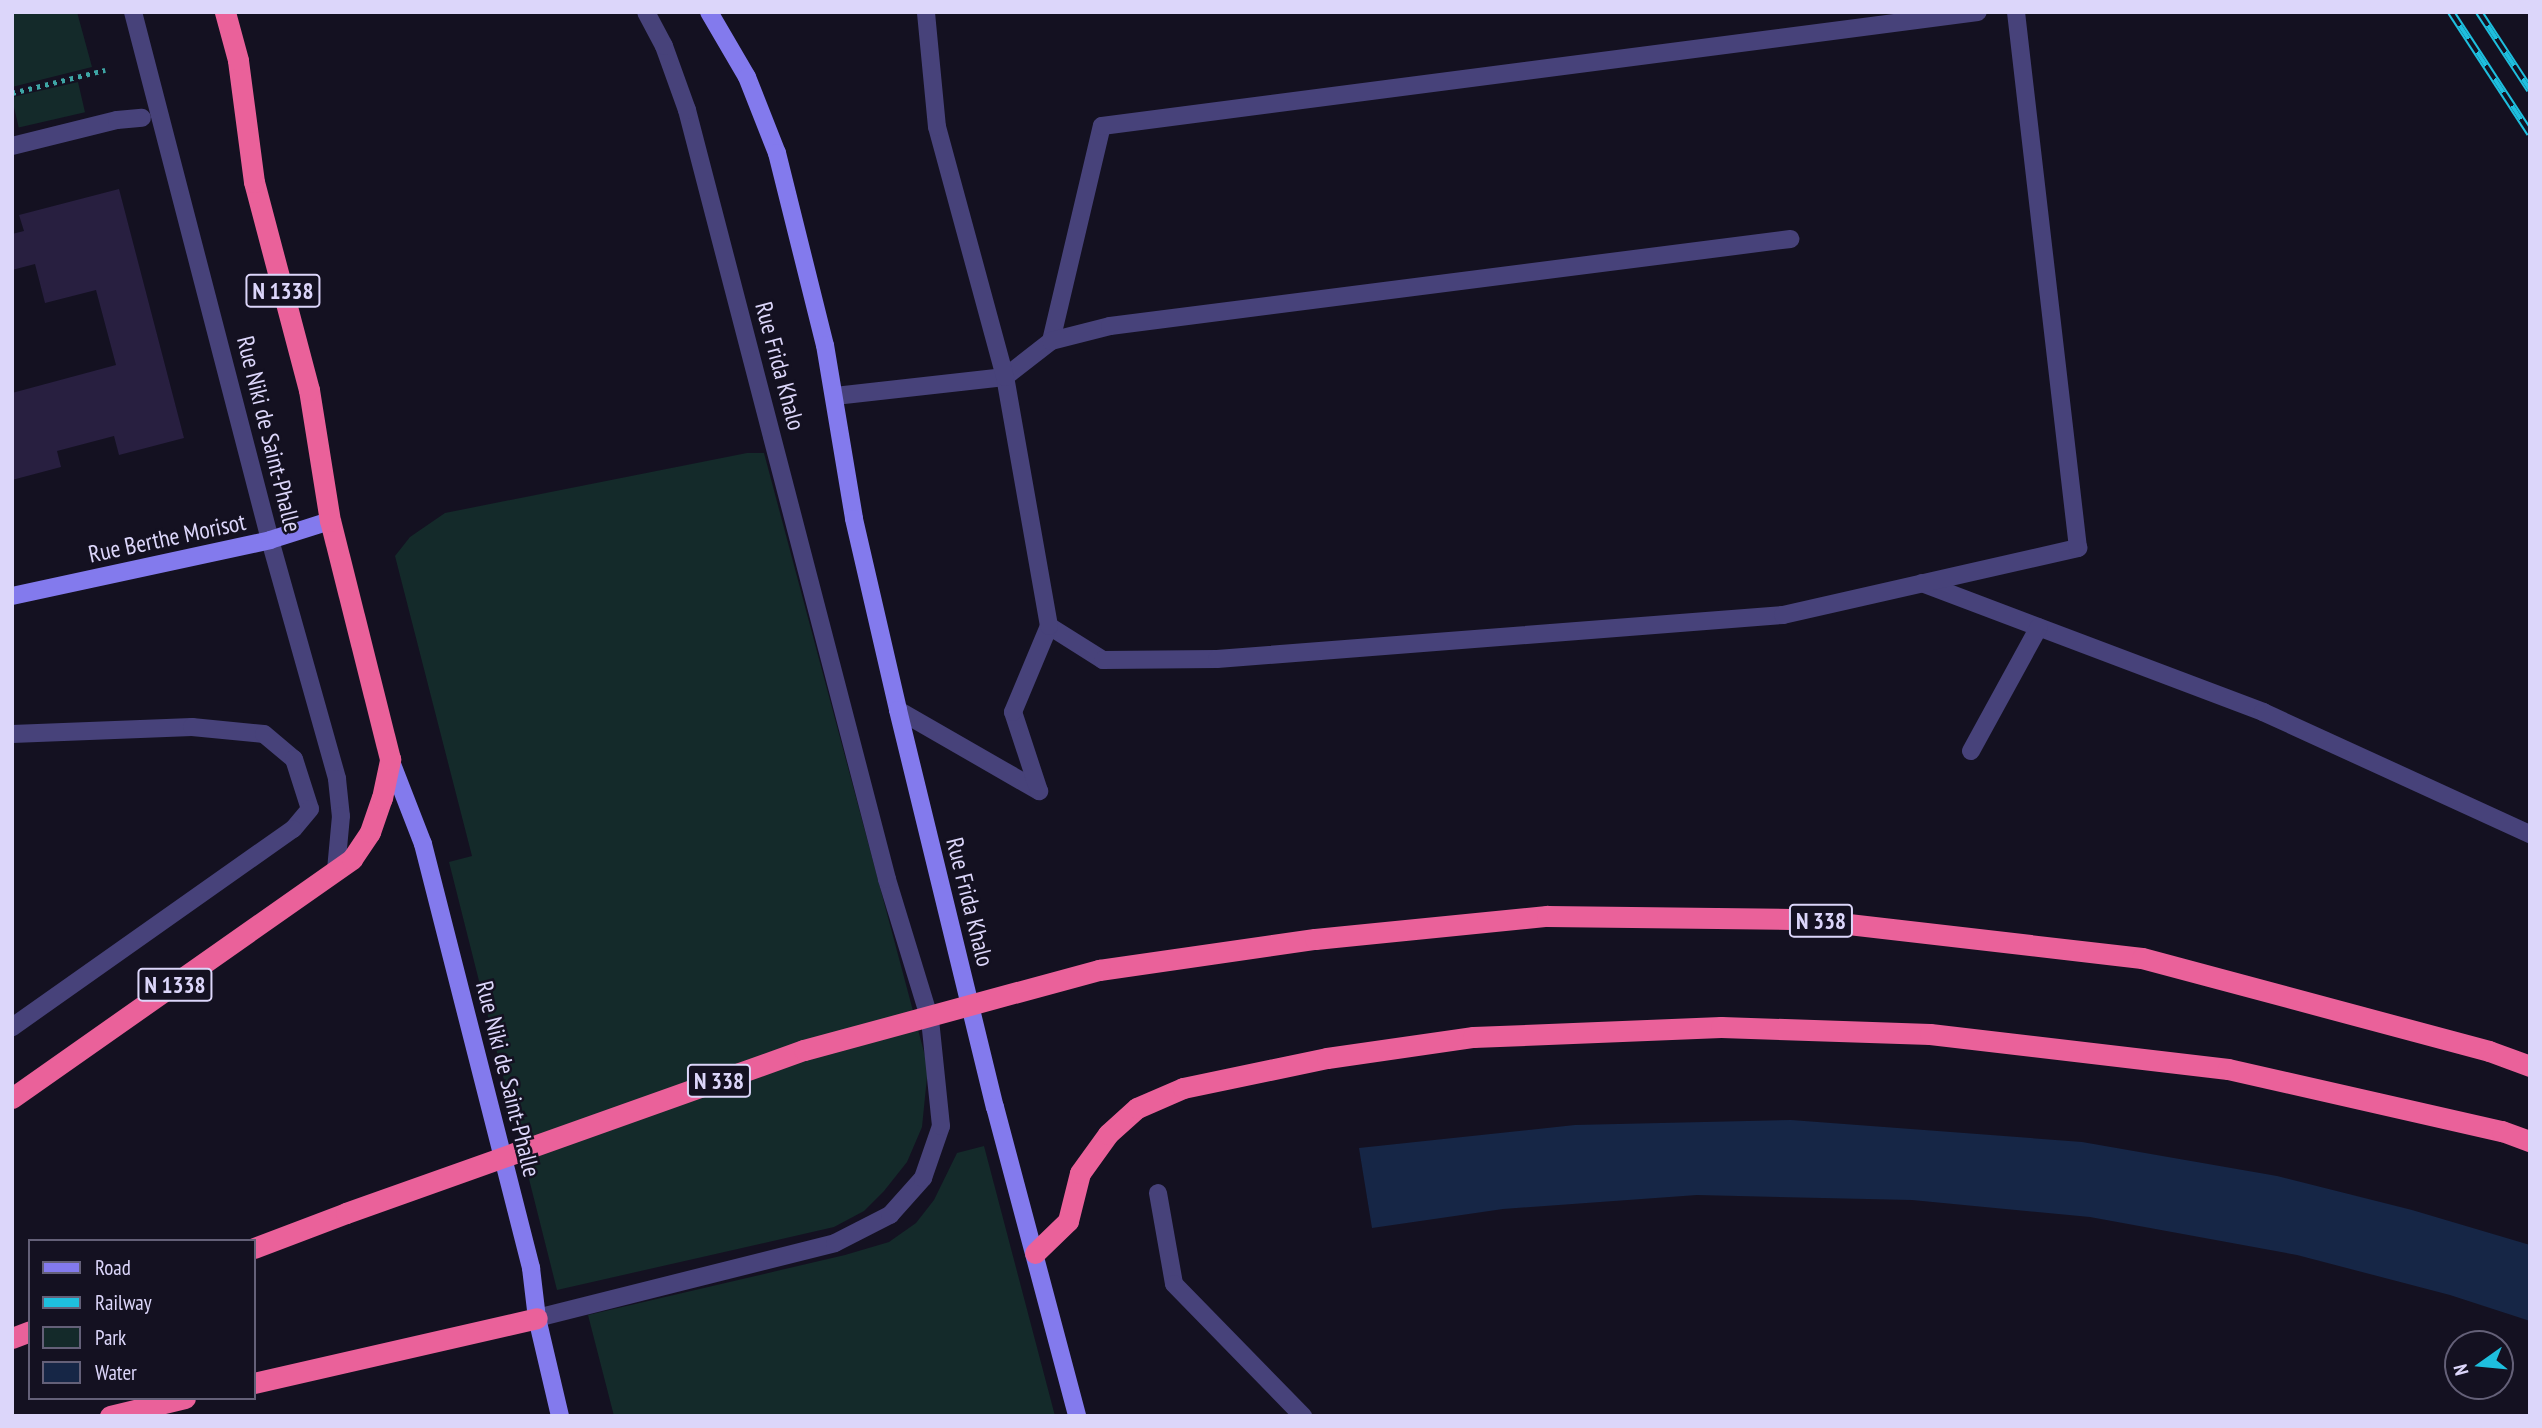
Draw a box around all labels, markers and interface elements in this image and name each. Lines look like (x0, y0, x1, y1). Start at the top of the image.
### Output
road number: N 1338 (244, 272, 322, 310)
street label: Rue Frida Khalo (749, 299, 811, 433)
street label: Rue Niki de Saint-Phalle (231, 333, 307, 535)
street label: Rue Berthe Morisot (86, 507, 248, 569)
street label: Rue Frida Khalo (940, 835, 1000, 969)
road number: N 338 (1788, 902, 1854, 940)
road number: N 1338 (136, 966, 214, 1004)
street label: Rue Niki de Saint-Phalle (470, 978, 546, 1180)
road number: N 338 (686, 1062, 752, 1100)
legend (28, 1239, 256, 1400)
text: Road (95, 1254, 131, 1281)
text: Railway (95, 1289, 152, 1316)
text: Park (95, 1324, 126, 1351)
north arrow (2444, 1330, 2514, 1400)
text: Water (95, 1359, 137, 1386)
text: N (2448, 1362, 2474, 1378)

